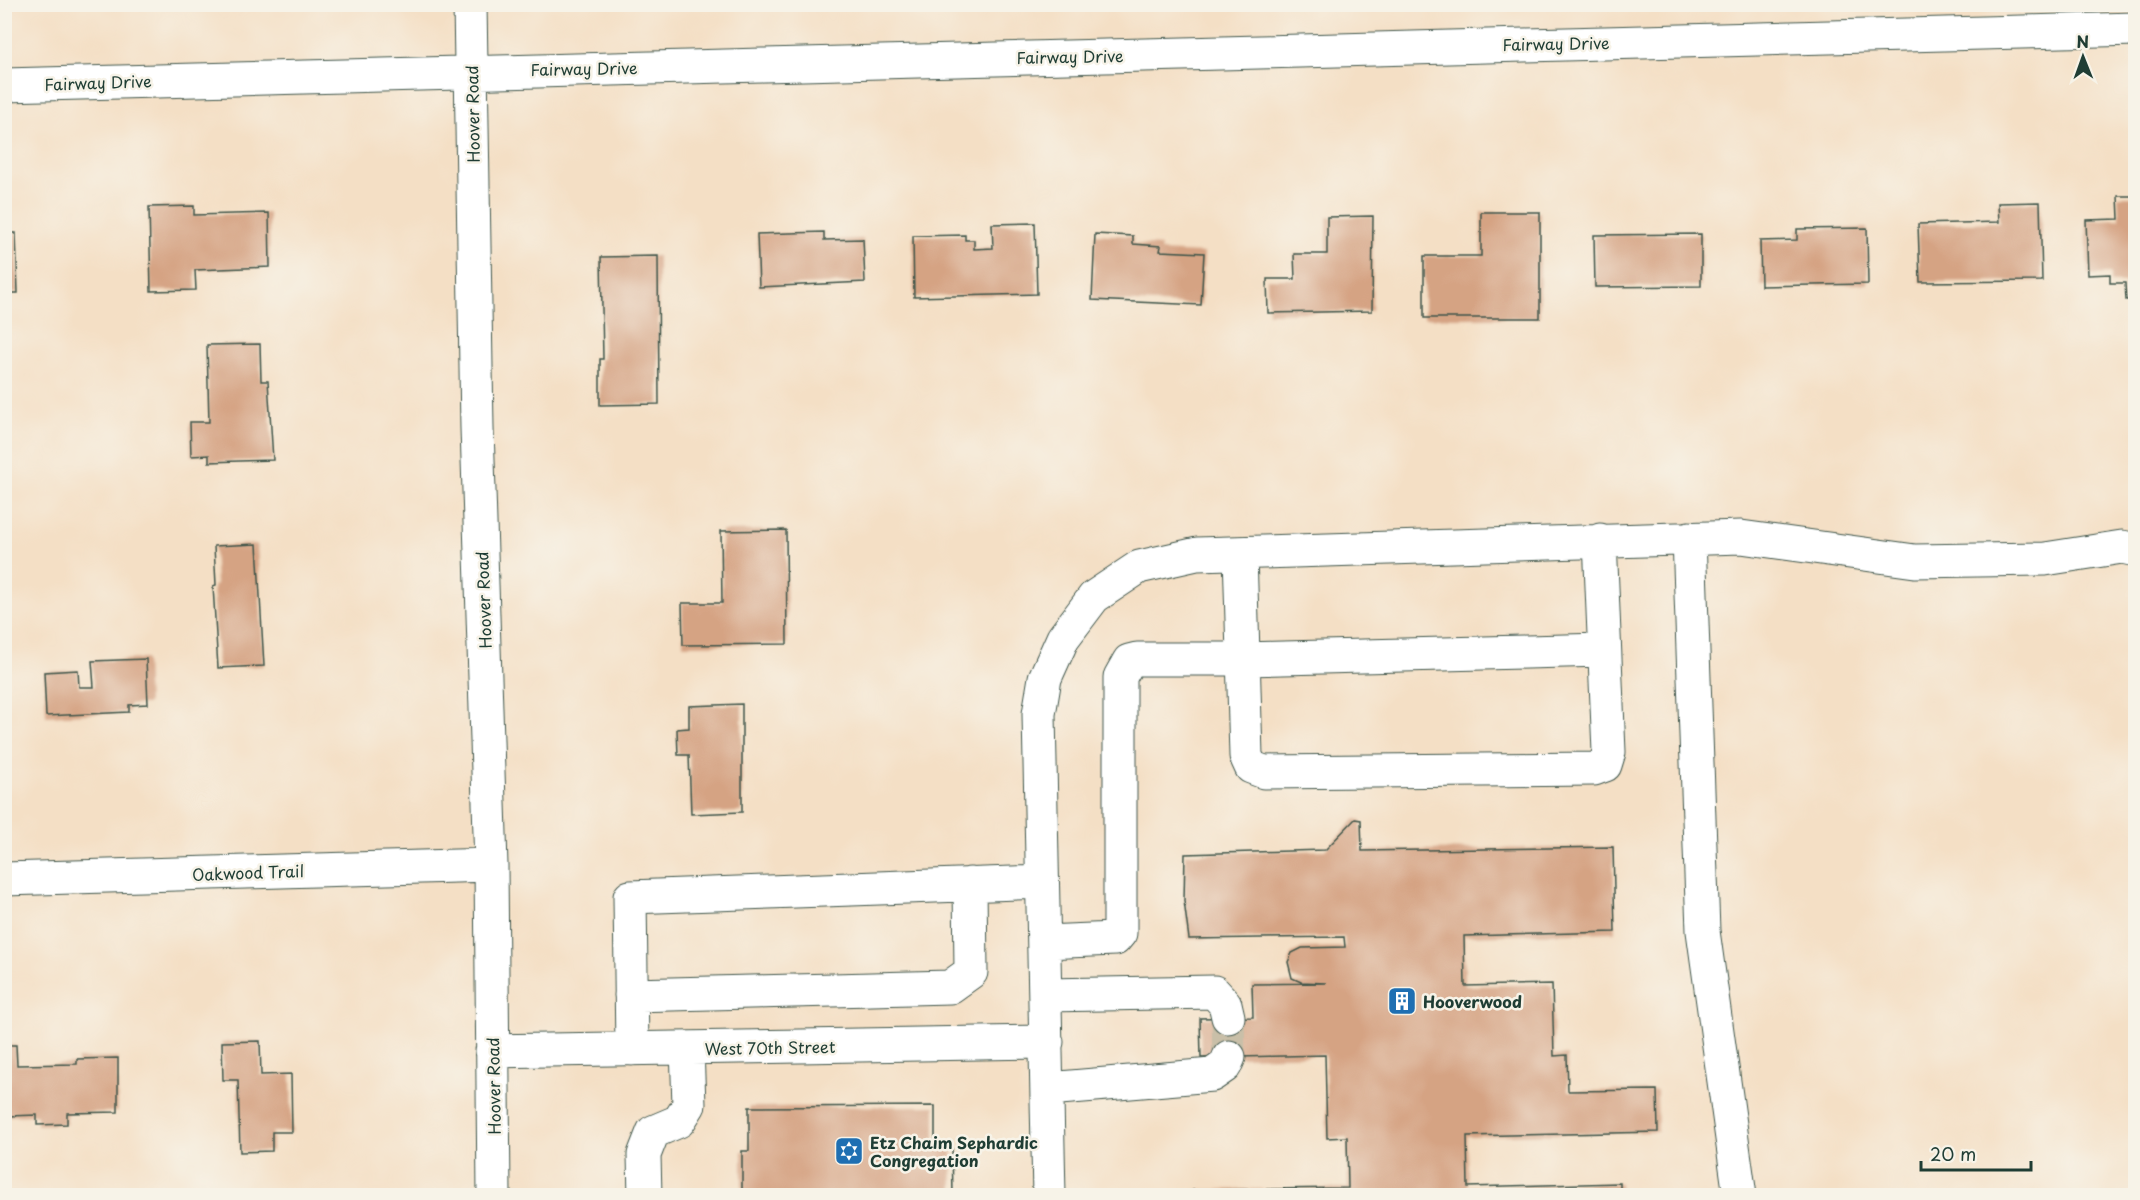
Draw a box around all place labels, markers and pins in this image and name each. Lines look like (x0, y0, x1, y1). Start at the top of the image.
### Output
building icon: Hooverwood (1386, 985, 1418, 1017)
place label: Hooverwood (1423, 989, 1522, 1013)
place label: Etz Chaim Sephardic Congregation (870, 1130, 1038, 1172)
synagogue icon: Etz Chaim Sephardic Congregation (833, 1135, 865, 1167)

